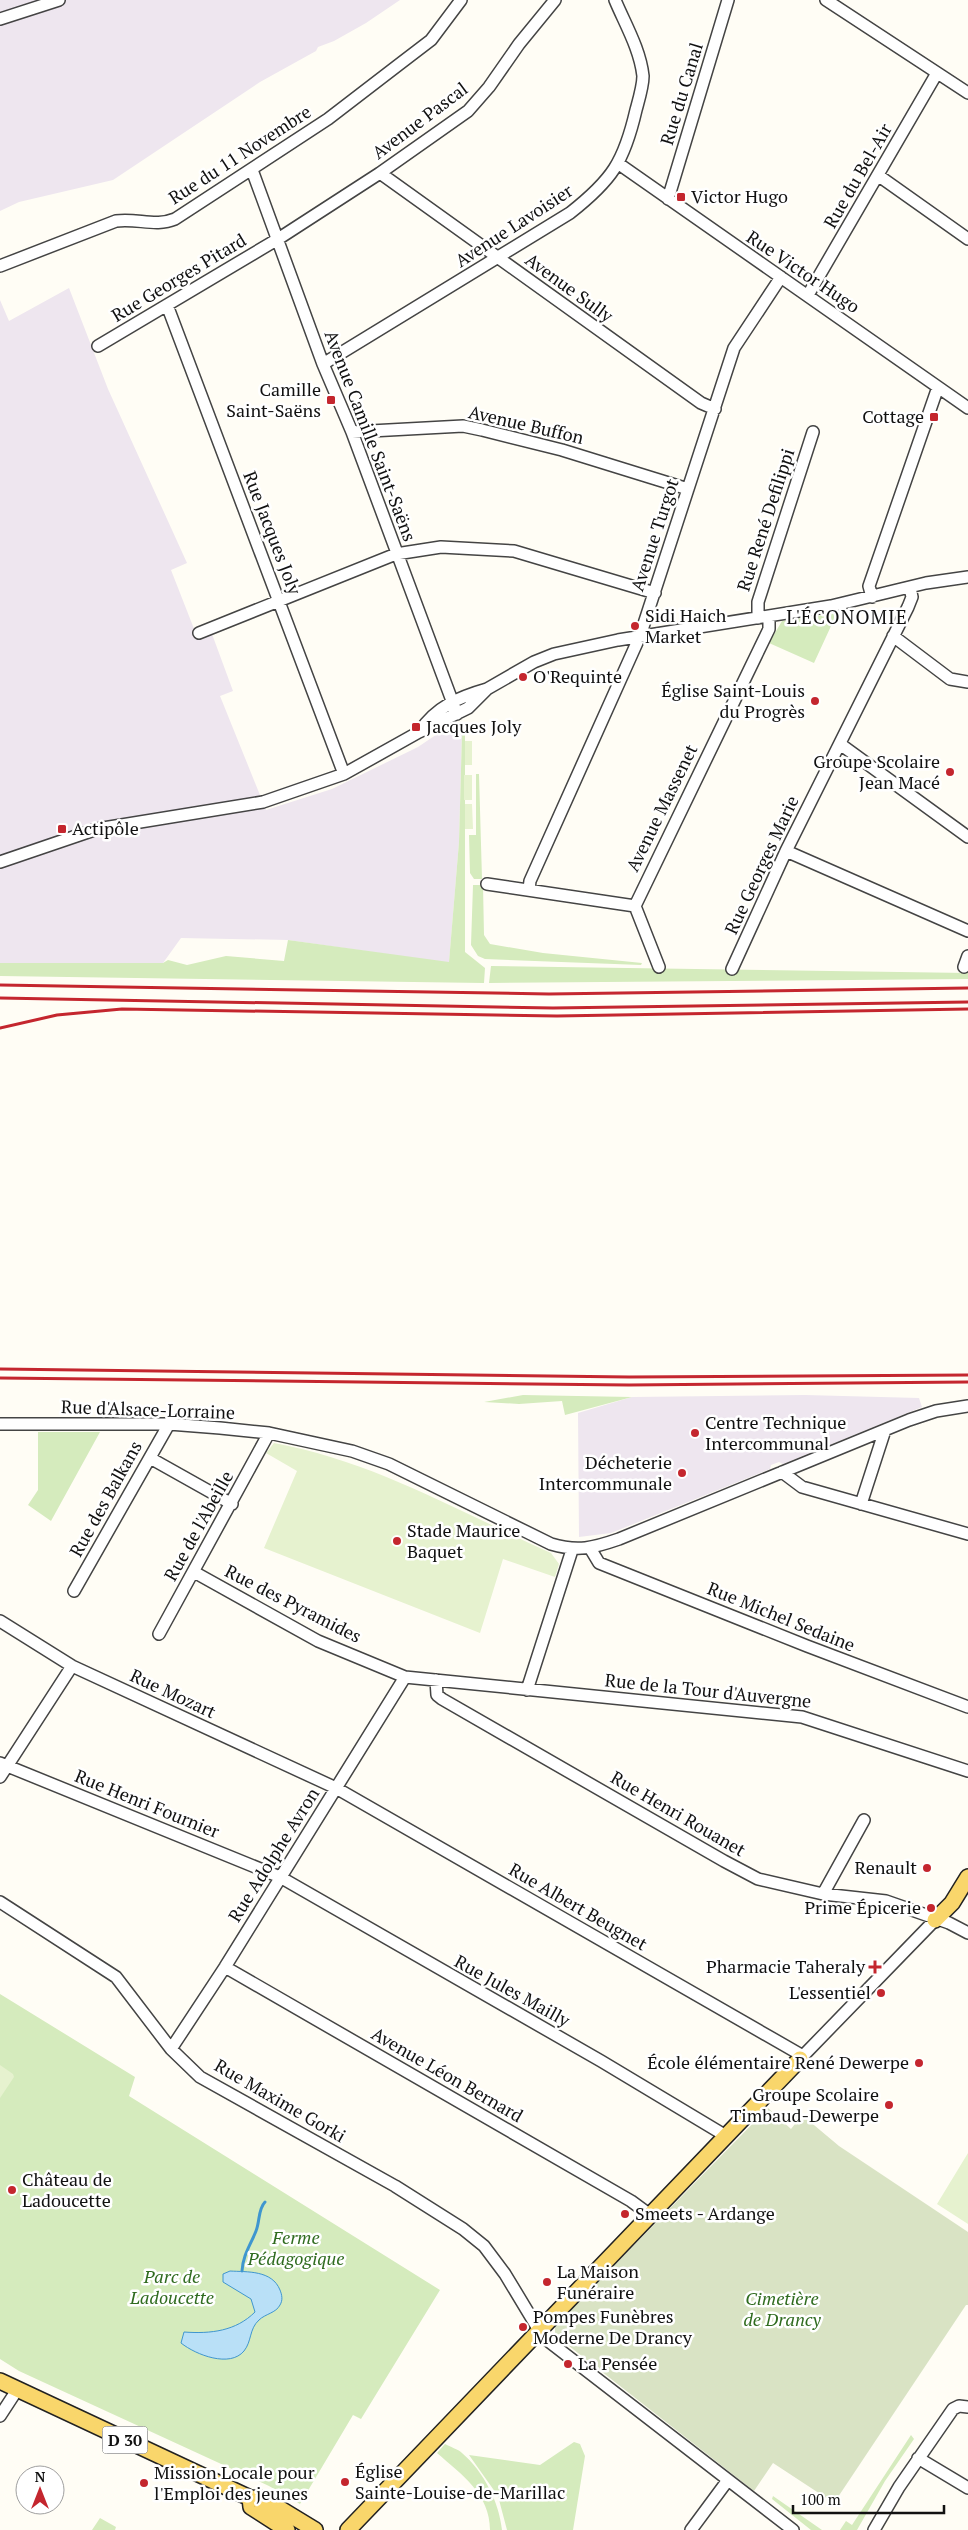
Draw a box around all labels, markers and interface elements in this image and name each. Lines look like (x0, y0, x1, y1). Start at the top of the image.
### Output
street label: Rue du Canal (654, 40, 708, 148)
street label: Avenue Pascal (367, 76, 472, 164)
street label: Rue du 11 Novembre (164, 99, 315, 209)
street label: Rue du Bel-Air (817, 119, 897, 232)
street label: Avenue Lavoisier (450, 178, 577, 272)
place label: Victor Hugo (691, 184, 788, 208)
marker: Victor Hugo (675, 191, 687, 203)
street label: Rue Victor Hugo (742, 224, 865, 318)
street label: Rue Georges Pitard (107, 227, 250, 327)
street label: Avenue Sully (521, 247, 619, 328)
street label: Avenue Camille Saint-Saëns (320, 327, 422, 544)
place label: Camille Saint-Saëns (226, 377, 321, 422)
marker: Camille Saint-Saëns (325, 394, 337, 406)
street label: Avenue Buffon (466, 399, 586, 449)
place label: Cottage (862, 404, 924, 428)
marker: Cottage (928, 411, 940, 423)
street label: Rue René Defilippi (731, 445, 799, 594)
street label: Rue Jacques Joly (238, 467, 308, 599)
street label: Avenue Turgot (625, 475, 684, 594)
place label: Sidi Haich Market (645, 603, 727, 648)
district label: L'ÉCONOMIE (786, 604, 908, 629)
marker: Sidi Haich Market (629, 620, 641, 632)
place label: O'Requinte (533, 664, 622, 688)
marker: O'Requinte (517, 671, 529, 683)
place label: Église Saint-Louis du Progrès (661, 678, 805, 723)
marker: Église Saint-Louis du Progrès (809, 695, 821, 707)
place label: Jacques Joly (426, 714, 522, 738)
marker: Jacques Joly (410, 721, 422, 733)
street label: Avenue Massenet (620, 740, 703, 875)
place label: Groupe Scolaire Jean Macé (813, 749, 940, 794)
marker: Groupe Scolaire Jean Macé (944, 766, 956, 778)
street label: Rue Georges Marie (718, 791, 804, 938)
place label: Actipôle (72, 816, 139, 840)
marker: Actipôle (56, 823, 68, 835)
street label: Rue d'Alsace-Lorraine (61, 1394, 236, 1424)
place label: Centre Technique Intercommunal (705, 1410, 846, 1455)
marker: Centre Technique Intercommunal (689, 1427, 701, 1439)
street label: Rue des Balkans (63, 1436, 147, 1561)
place label: Décheterie Intercommunale (539, 1450, 672, 1495)
street label: Rue de l'Abeille (158, 1466, 238, 1585)
marker: Décheterie Intercommunale (676, 1467, 688, 1479)
place label: Stade Maurice Baquet (407, 1518, 520, 1563)
marker: Stade Maurice Baquet (391, 1535, 403, 1547)
street label: Rue des Pyramides (221, 1558, 366, 1648)
street label: Rue Michel Sedaine (704, 1576, 859, 1657)
street label: Rue Mozart (127, 1663, 220, 1724)
street label: Rue de la Tour d'Auvergne (604, 1667, 813, 1713)
street label: Rue Henri Fournier (72, 1763, 223, 1843)
street label: Rue Henri Rouanet (607, 1765, 750, 1862)
street label: Rue Adolphe Avron (222, 1783, 324, 1926)
place label: Renault (855, 1855, 917, 1879)
street label: Rue Albert Beugnet (505, 1857, 652, 1956)
marker: Renault (921, 1862, 933, 1874)
place label: Prime Épicerie (804, 1895, 921, 1919)
marker: Prime Épicerie (925, 1902, 937, 1914)
street label: Rue Jules Mailly (451, 1949, 575, 2032)
place label: Pharmacie Taheraly (706, 1954, 866, 1978)
marker: Pharmacie Taheraly (869, 1961, 881, 1973)
place label: L'essentiel (789, 1980, 871, 2004)
marker: L'essentiel (875, 1987, 887, 1999)
street label: Avenue Léon Bernard (367, 2021, 528, 2127)
place label: École élémentaire René Dewerpe (647, 2050, 909, 2074)
street label: Rue Maxime Gorki (211, 2053, 350, 2147)
marker: École élémentaire René Dewerpe (913, 2057, 925, 2069)
place label: Groupe Scolaire Timbaud-Dewerpe (730, 2082, 879, 2127)
marker: Groupe Scolaire Timbaud-Dewerpe (883, 2099, 895, 2111)
place label: Château de Ladoucette (22, 2167, 112, 2212)
marker: Château de Ladoucette (6, 2184, 18, 2196)
place label: Smeets - Ardange (635, 2201, 775, 2225)
marker: Smeets - Ardange (619, 2208, 631, 2220)
park label: Ferme Pédagogique (247, 2225, 344, 2270)
place label: La Maison Funéraire (557, 2259, 639, 2304)
park label: Parc de Ladoucette (129, 2264, 214, 2309)
marker: La Maison Funéraire (541, 2276, 553, 2288)
park label: Cimetière de Drancy (743, 2286, 822, 2331)
place label: Pompes Funèbres Moderne De Drancy (533, 2304, 693, 2349)
marker: Pompes Funèbres Moderne De Drancy (517, 2321, 529, 2333)
place label: La Pensée (578, 2351, 657, 2375)
marker: La Pensée (562, 2358, 574, 2370)
road number: D 30 (102, 2426, 148, 2454)
place label: Église Sainte-Louise-de-Marillac (355, 2459, 565, 2504)
place label: Mission Locale pour l'Emploi des jeunes (154, 2460, 315, 2505)
north arrow (15, 2465, 65, 2515)
text: N (35, 2467, 46, 2486)
marker: Église Sainte-Louise-de-Marillac (339, 2476, 351, 2488)
marker: Mission Locale pour l'Emploi des jeunes (138, 2477, 150, 2489)
scale bar (793, 2482, 944, 2514)
text: 100 m (800, 2489, 841, 2509)

